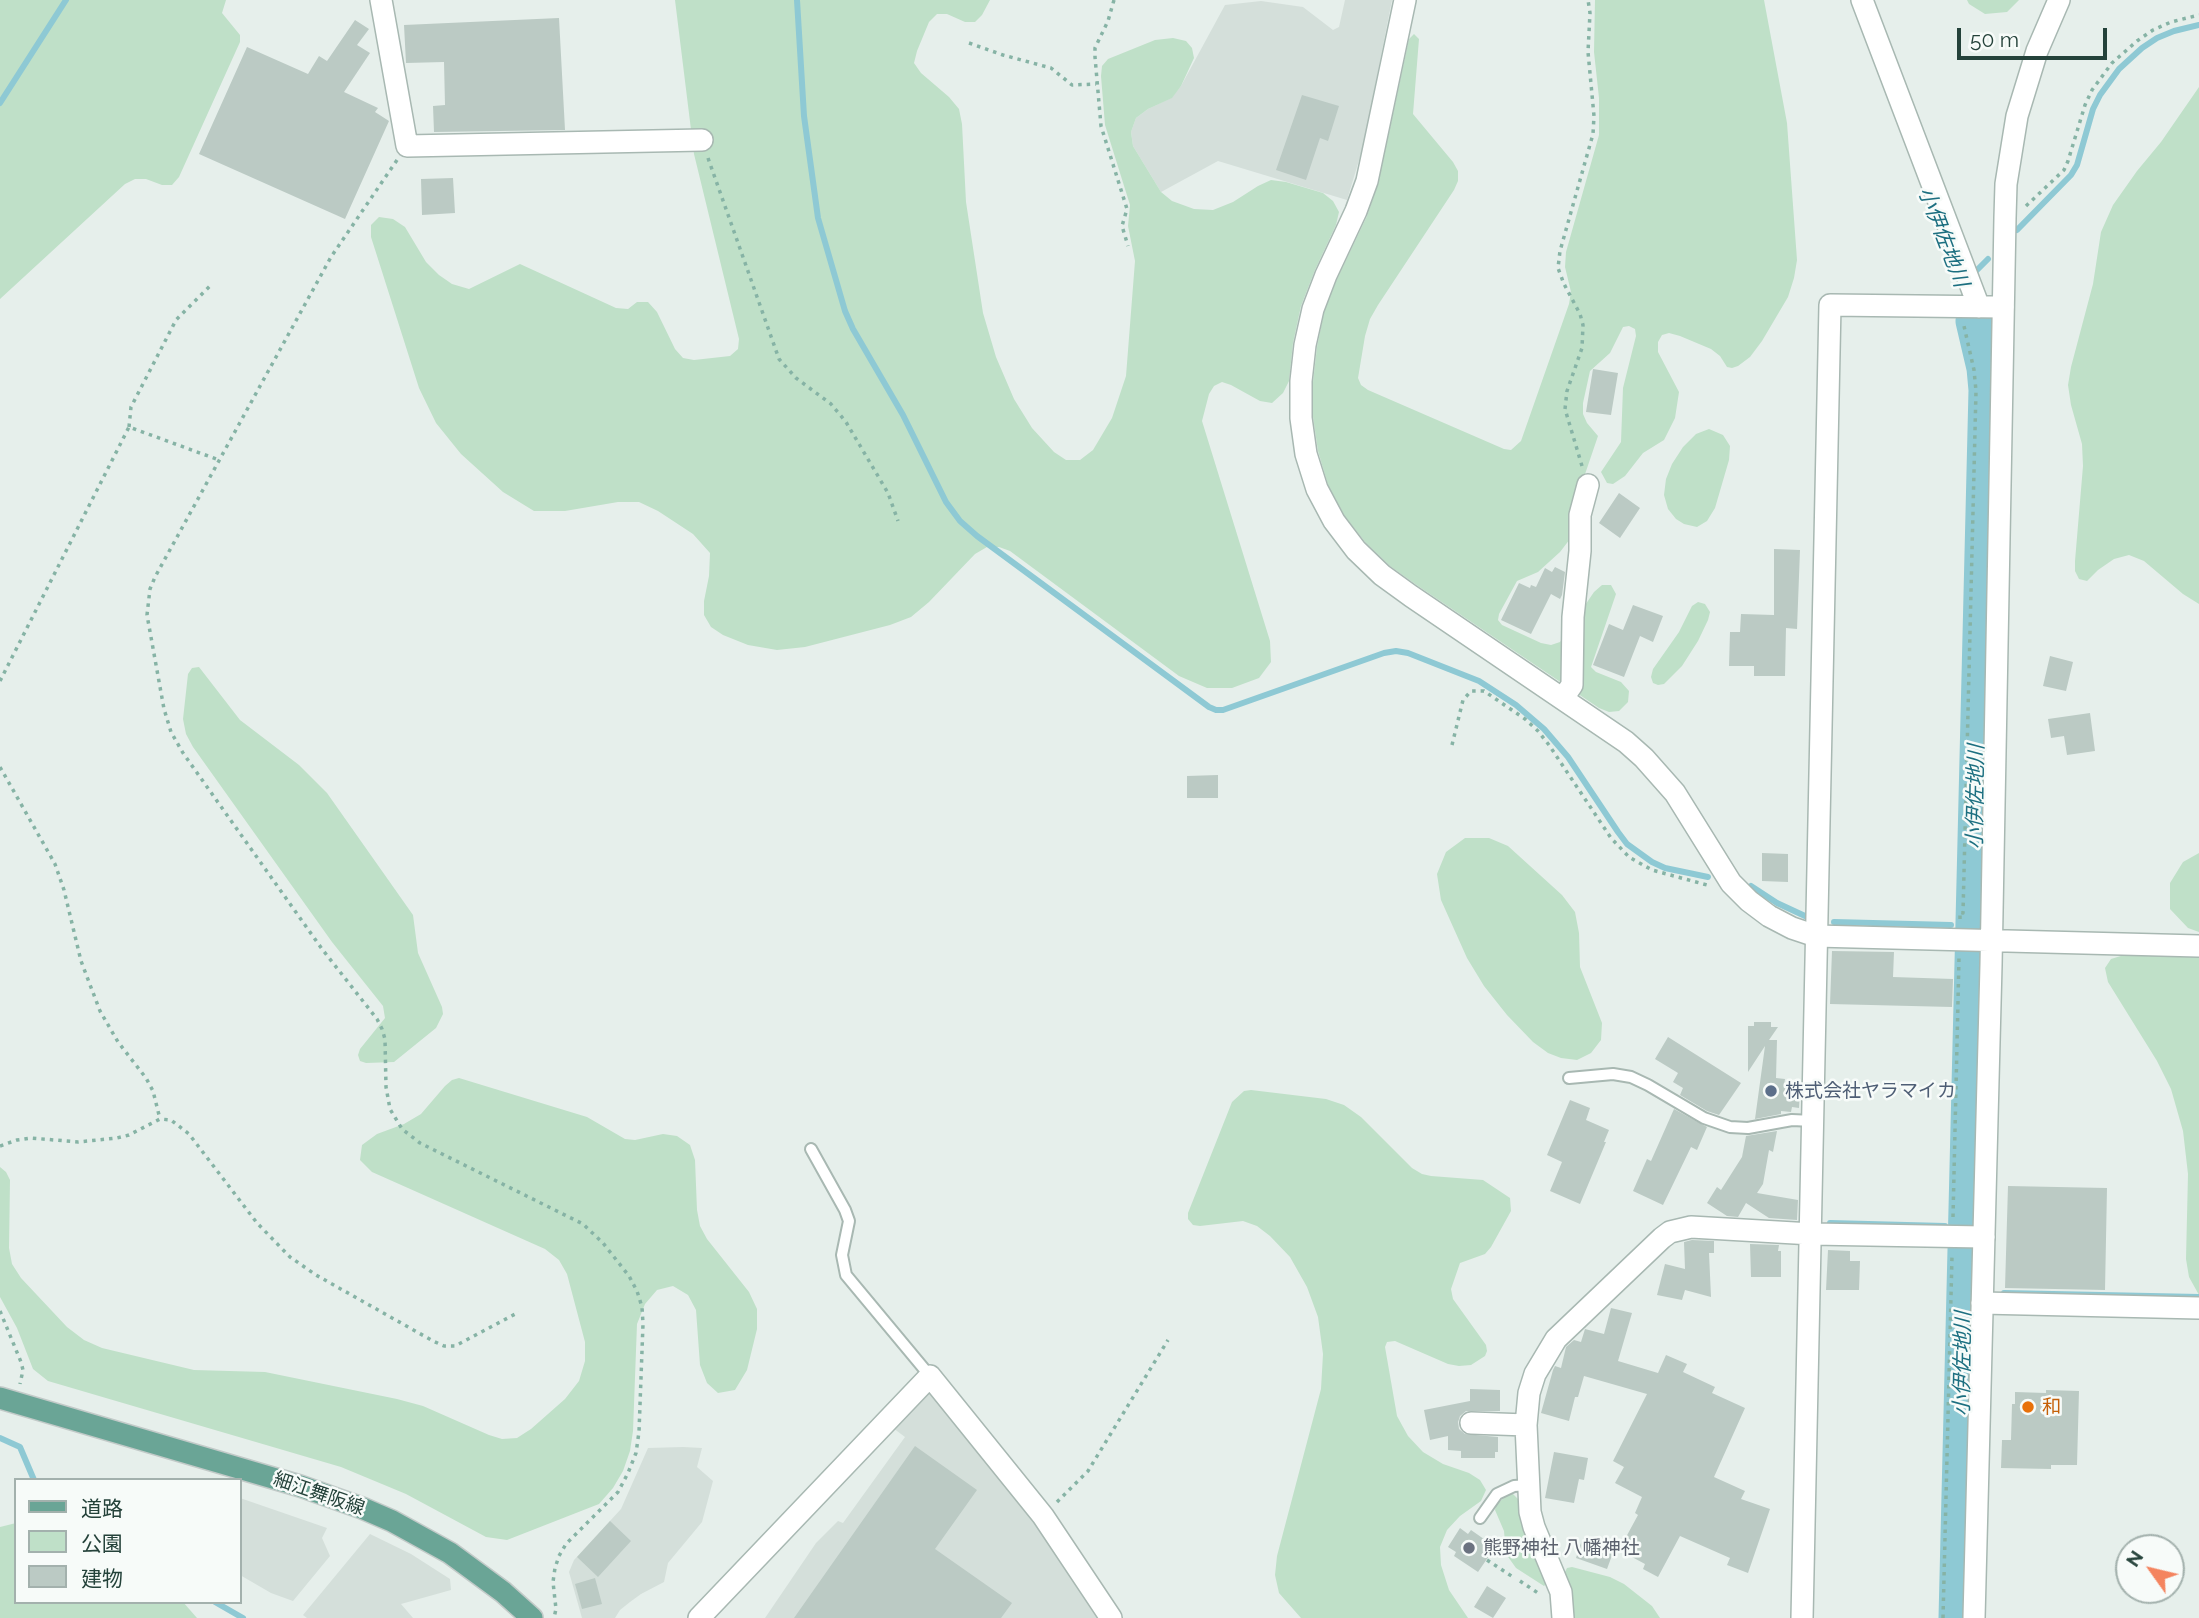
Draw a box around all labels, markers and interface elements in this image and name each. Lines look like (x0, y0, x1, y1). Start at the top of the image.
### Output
scale bar (1961, 14, 2112, 58)
text: 50 m (1970, 27, 2019, 52)
water label: 小伊佐地川 (1912, 183, 1974, 291)
water label: 小伊佐地川 (1962, 744, 1990, 850)
place label: 株式会社ヤラマイカ (1785, 1080, 1956, 1102)
marker: 株式会社ヤラマイカ (1763, 1083, 1779, 1099)
water label: 小伊佐地川 (1949, 1311, 1977, 1417)
place label: 和 (2042, 1396, 2061, 1418)
marker: 和 (2020, 1399, 2036, 1415)
street label: 細江舞阪線 (270, 1468, 368, 1520)
legend (14, 1478, 242, 1604)
text: 道路 (81, 1496, 123, 1521)
text: 公園 (81, 1531, 123, 1556)
north arrow (2115, 1534, 2185, 1604)
place label: 熊野神社 八幡神社 (1483, 1537, 1640, 1559)
marker: 熊野神社 八幡神社 (1461, 1540, 1477, 1556)
text: N (2121, 1546, 2147, 1571)
text: 建物 (81, 1566, 123, 1591)

